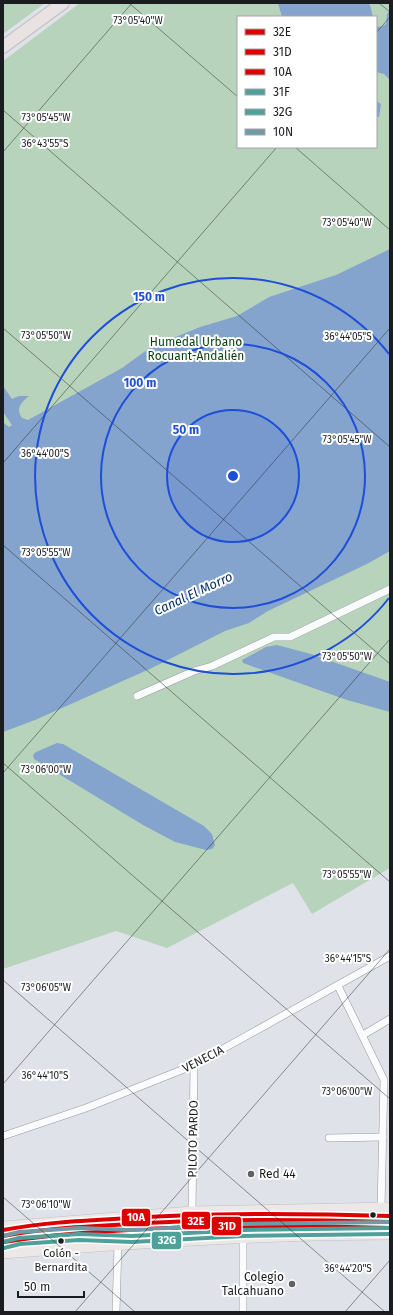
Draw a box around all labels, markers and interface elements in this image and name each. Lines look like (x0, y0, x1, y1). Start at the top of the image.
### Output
text: 73°05'40"W (113, 15, 164, 27)
legend (237, 16, 377, 148)
text: 32E (273, 25, 291, 39)
text: 31D (273, 45, 292, 59)
text: 10A (273, 65, 292, 79)
text: 31F (273, 85, 290, 99)
text: 32G (273, 105, 292, 119)
text: 73°05'45"W (22, 112, 71, 124)
text: 10N (273, 125, 293, 139)
text: 36°43'55"S (22, 138, 69, 150)
text: 73°05'40"W (322, 217, 373, 229)
text: 150 m (133, 290, 165, 304)
text: 73°05'50"W (21, 330, 72, 342)
text: 36°44'05"S (324, 331, 372, 343)
park label: Humedal Urbano Rocuant-Andalién (148, 335, 244, 363)
text: 100 m (124, 376, 156, 390)
text: 50 m (173, 423, 199, 437)
text: 73°05'45"W (323, 434, 372, 446)
text: 36°44'00"S (21, 448, 70, 460)
centre of rings (226, 469, 240, 483)
text: 73°05'55"W (22, 547, 71, 559)
water label: Canal El Morro (152, 569, 235, 618)
text: 73°05'50"W (322, 651, 373, 663)
text: 73°06'00"W (21, 764, 72, 776)
text: 73°05'55"W (323, 869, 372, 881)
text: 36°44'15"S (325, 953, 372, 965)
text: 73°06'05"W (21, 982, 72, 994)
street label: VENECIA (180, 1043, 226, 1075)
text: 36°44'10"S (21, 1070, 69, 1082)
text: 73°06'00"W (322, 1086, 373, 1098)
street label: PILOTO PARDO (185, 1100, 201, 1178)
place label: Red 44 (259, 1167, 296, 1181)
marker: Red 44 (246, 1169, 256, 1179)
text: 73°06'10"W (21, 1199, 71, 1211)
line badge: 10A (121, 1208, 151, 1227)
unlabelled marker (368, 1210, 378, 1220)
text: 10A (127, 1211, 146, 1224)
line badge: 32E (181, 1211, 211, 1230)
text: 32E (186, 1215, 205, 1228)
line badge: 31D (211, 1216, 242, 1236)
text: 31D (217, 1220, 236, 1233)
line badge: 32G (151, 1231, 182, 1250)
text: 32G (157, 1234, 176, 1247)
marker: Colón - Bernardita (56, 1236, 66, 1246)
place label: Colón - Bernardita (35, 1247, 87, 1274)
text: 36°44'20"S (324, 1263, 372, 1275)
place label: Colegio Talcahuano (222, 1270, 284, 1298)
scale bar (18, 1273, 84, 1299)
marker: Colegio Talcahuano (287, 1279, 297, 1289)
text: 50 m (24, 1280, 50, 1294)

